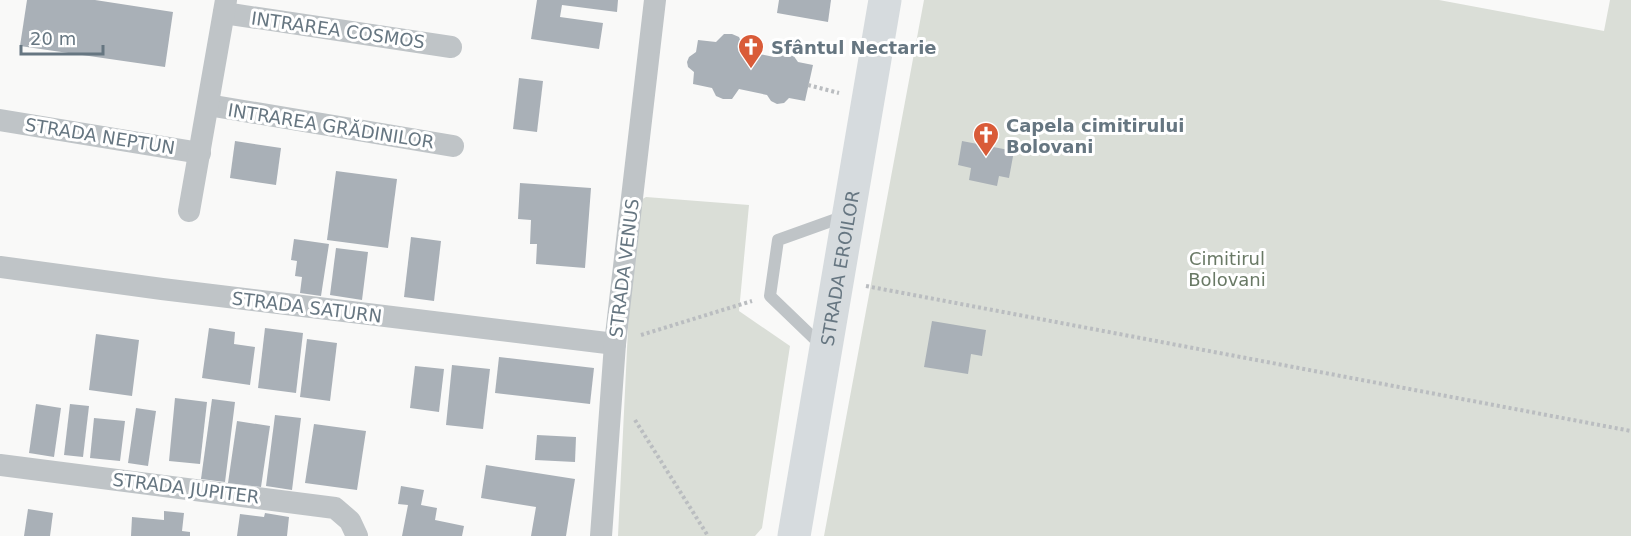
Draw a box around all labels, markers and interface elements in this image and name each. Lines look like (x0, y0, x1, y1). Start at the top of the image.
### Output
street label: INTRAREA COSMOS (250, 7, 426, 53)
scale bar (21, 18, 104, 56)
text: 20 m (30, 28, 76, 49)
church icon: Sfântul Nectarie (736, 32, 766, 70)
place label: Sfântul Nectarie (771, 37, 937, 58)
street label: INTRAREA GRĂDINILOR (226, 99, 436, 153)
street label: STRADA NEPTUN (24, 114, 176, 158)
place label: Capela cimitirului Bolovani (1006, 115, 1184, 157)
church icon: Capela cimitirului Bolovani (971, 120, 1001, 158)
street label: STRADA EROILOR (816, 188, 863, 347)
street label: STRADA VENUS (605, 197, 643, 339)
park label: Cimitirul Bolovani (1188, 248, 1266, 290)
street label: STRADA SATURN (231, 287, 383, 327)
street label: STRADA JUPITER (111, 469, 261, 507)

